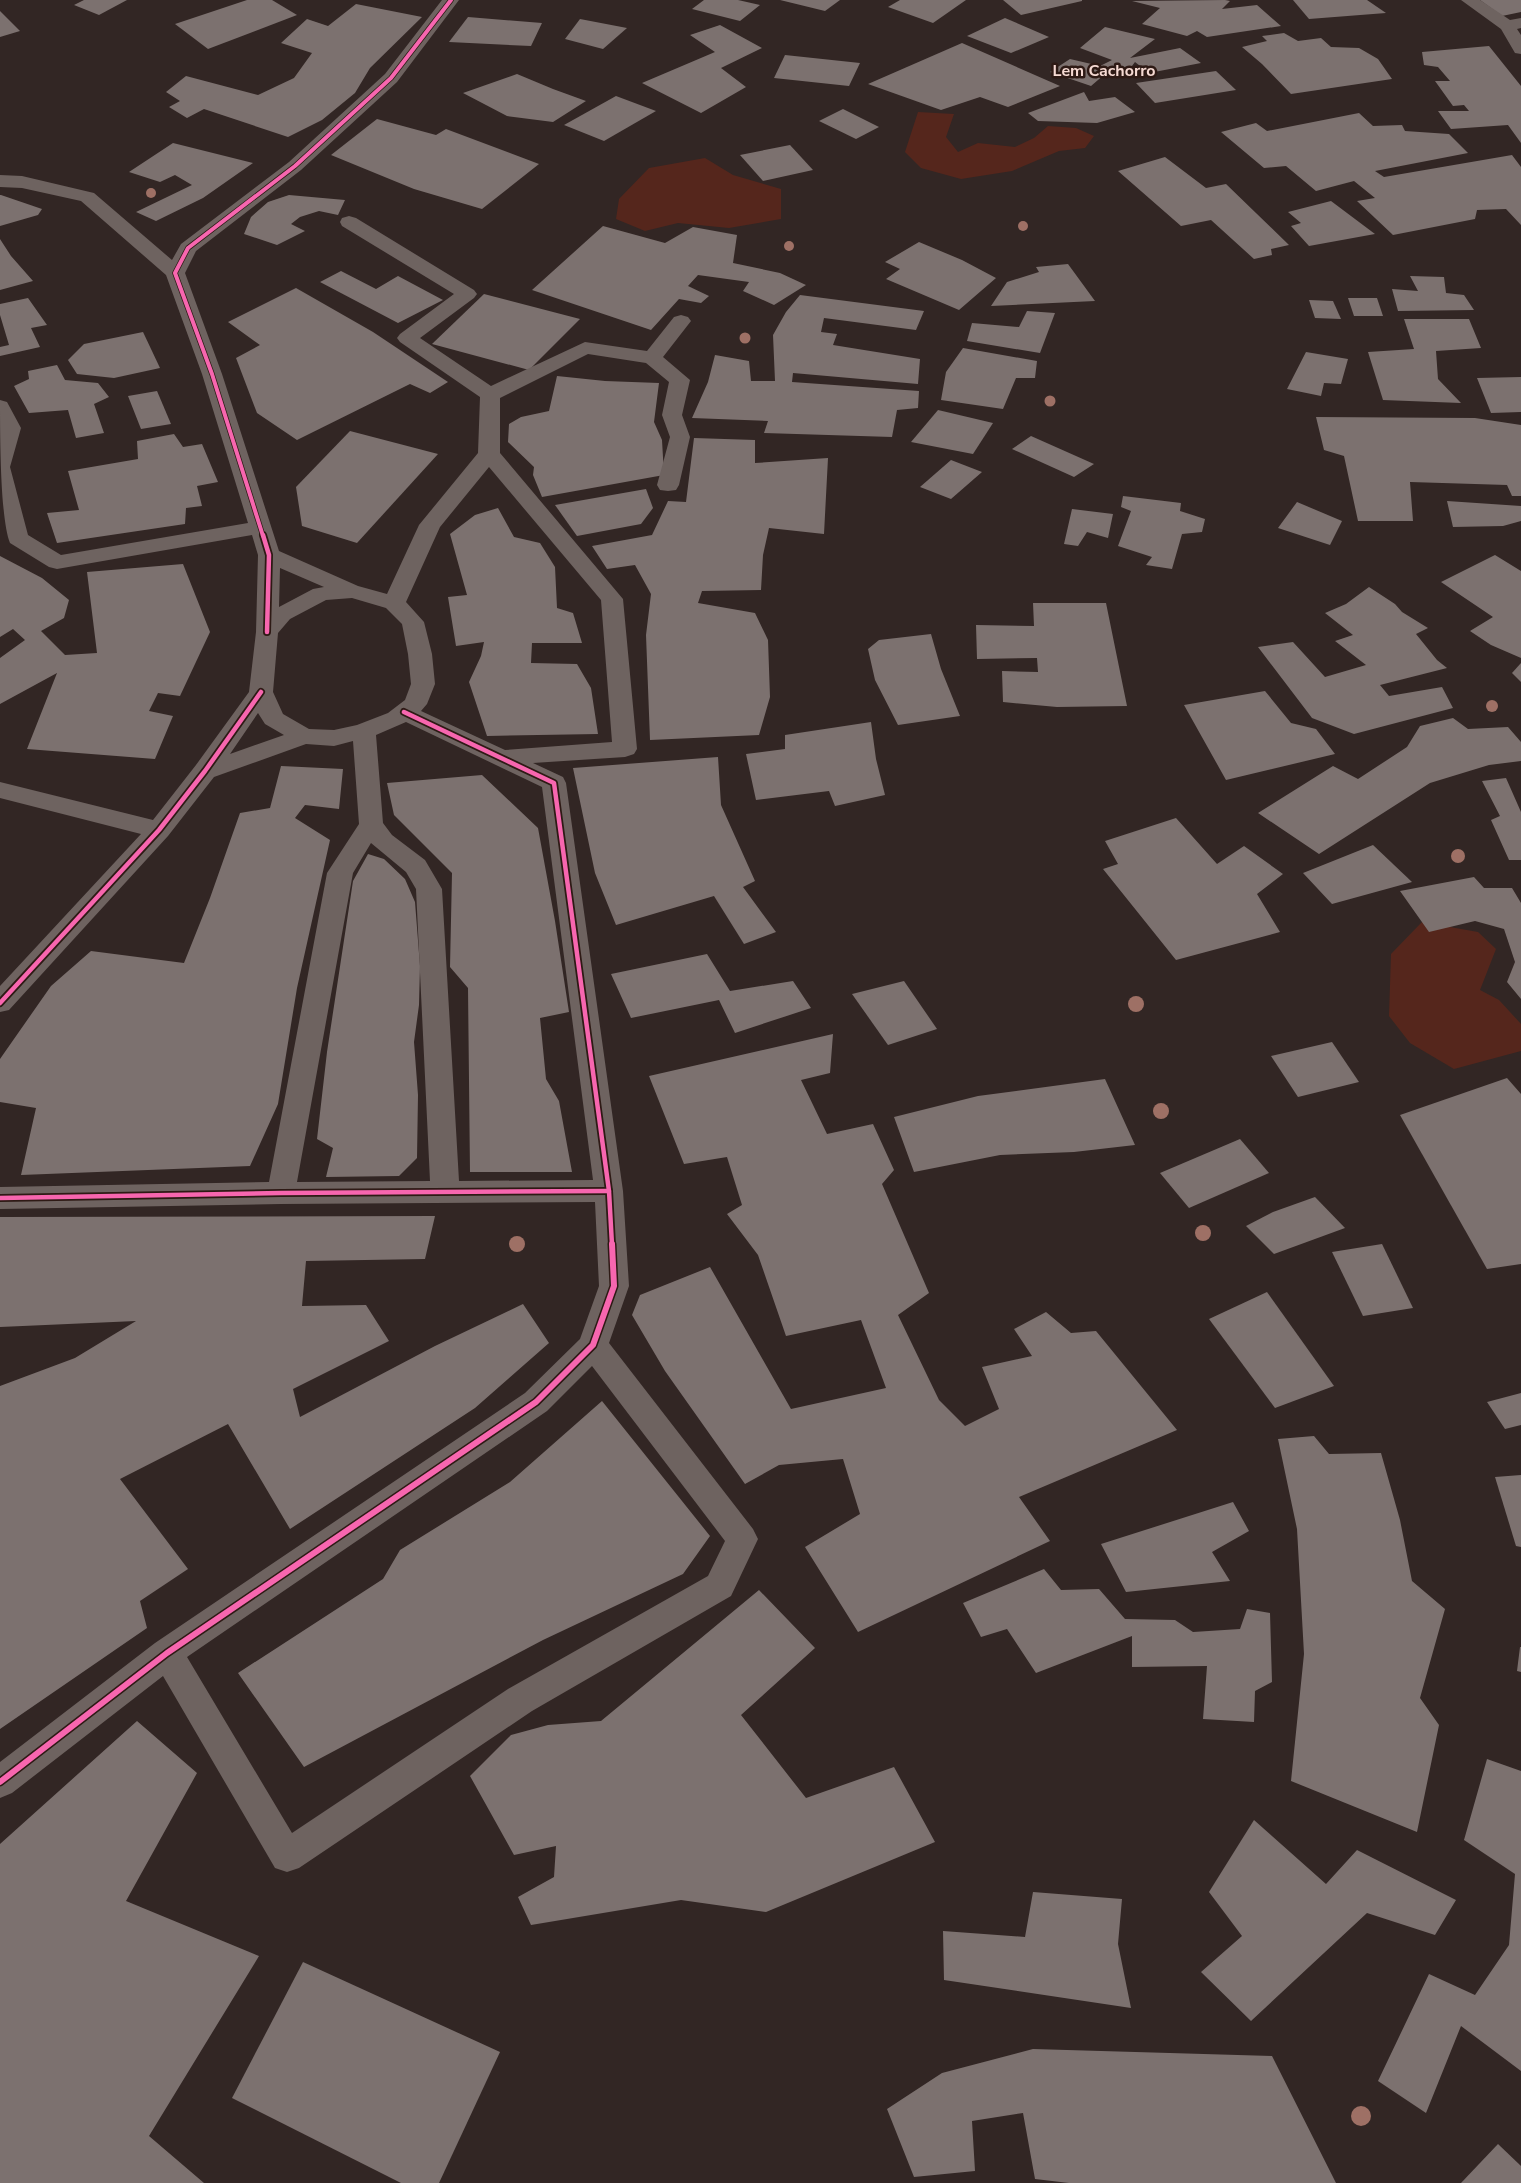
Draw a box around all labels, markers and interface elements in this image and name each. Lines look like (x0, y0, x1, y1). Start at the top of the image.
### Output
district label: Lem Cachorro (1052, 60, 1156, 82)

